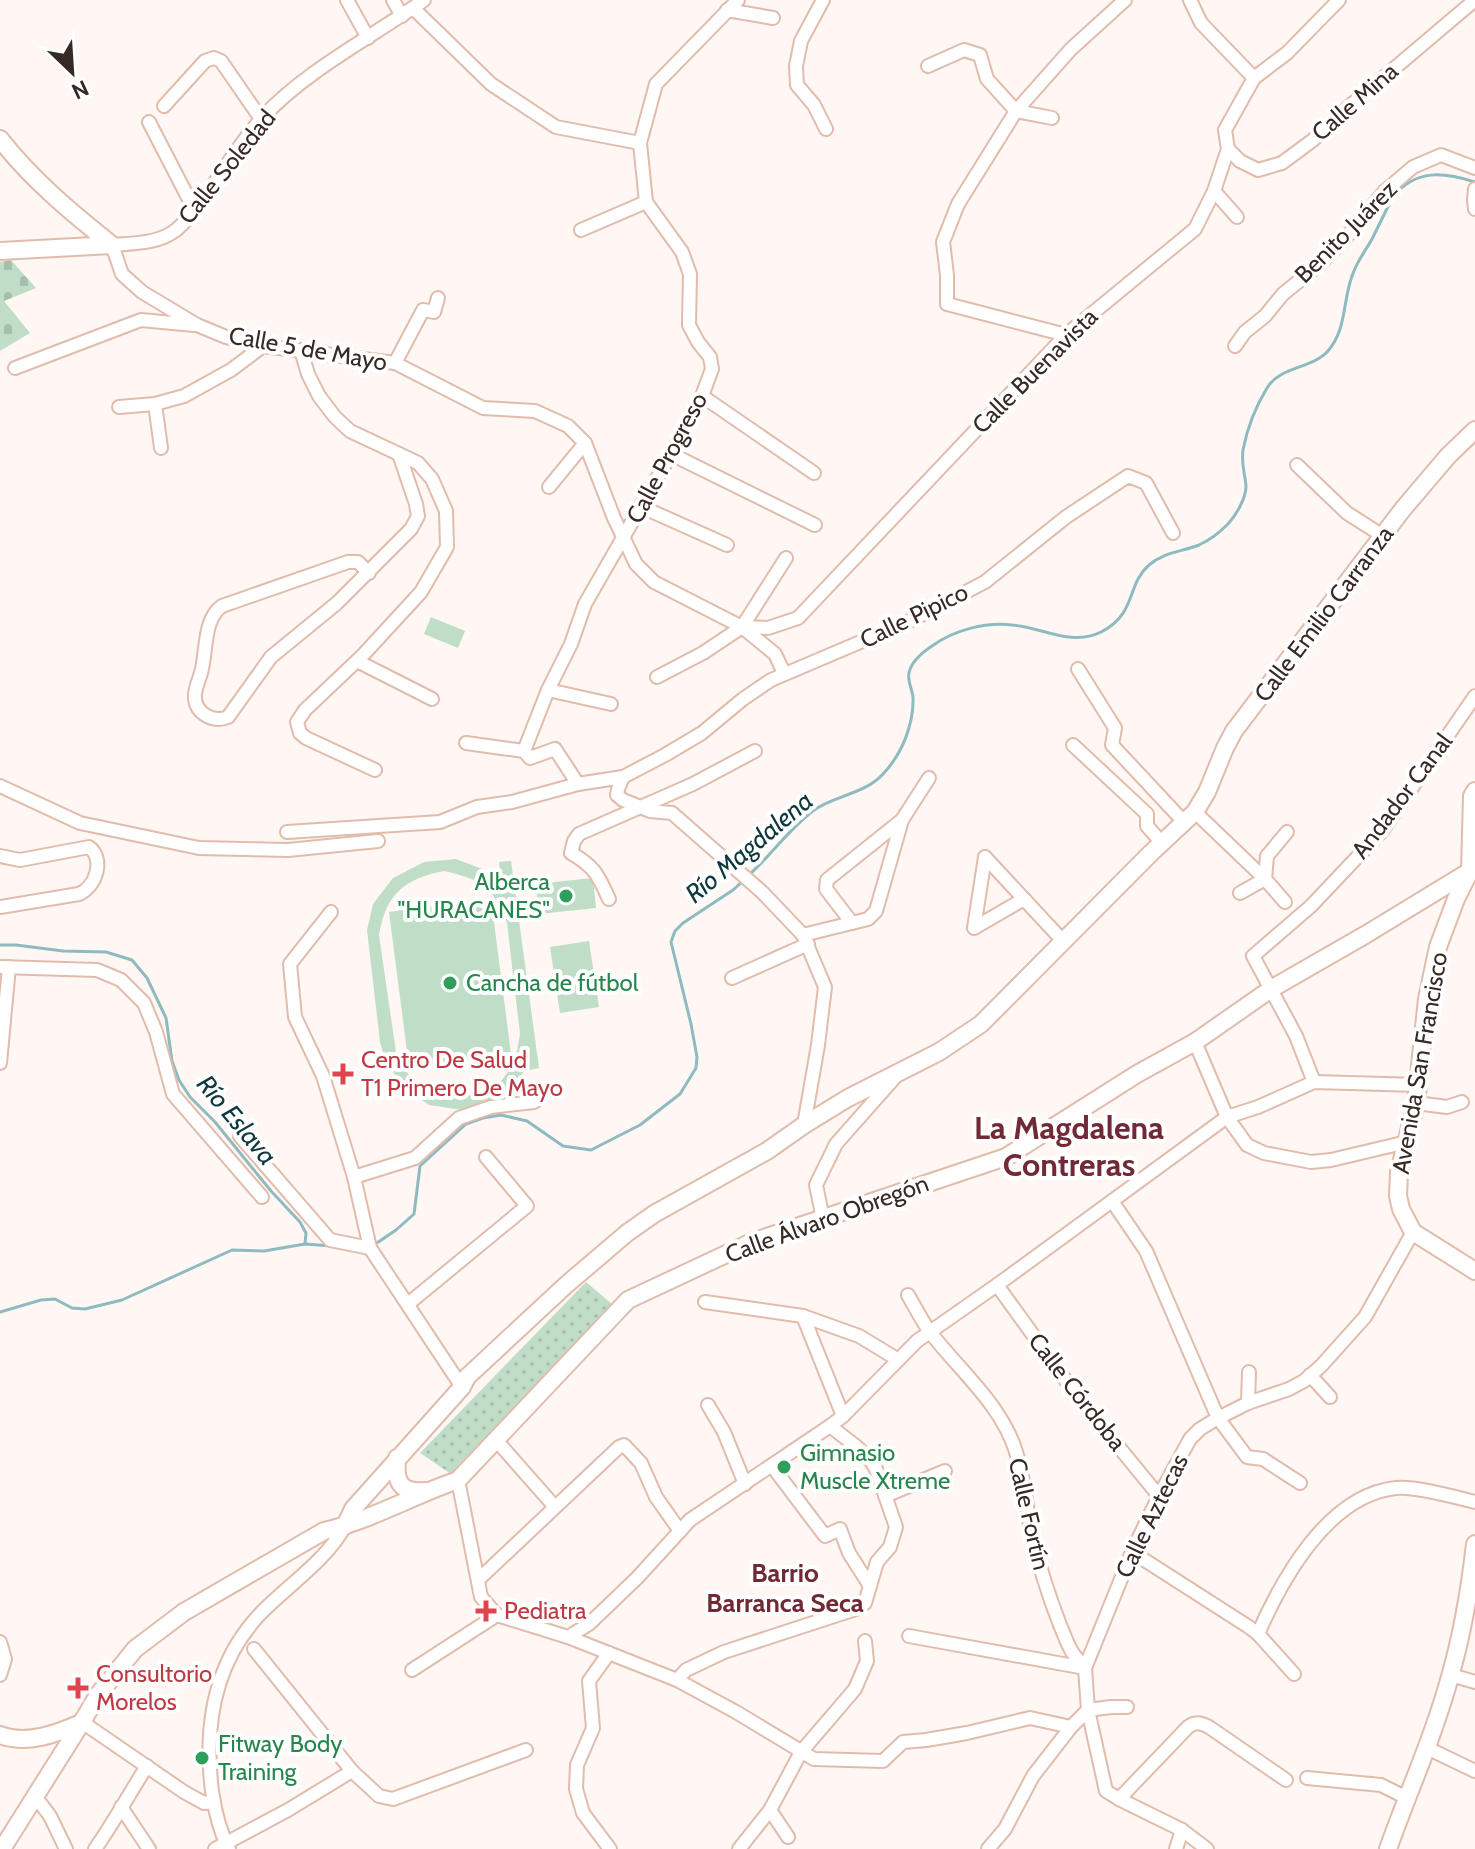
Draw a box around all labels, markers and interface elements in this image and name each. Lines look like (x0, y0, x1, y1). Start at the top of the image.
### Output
north arrow (32, 32, 112, 112)
street label: Calle Mina (1306, 56, 1404, 147)
text: N (67, 74, 93, 105)
street label: Calle Soledad (172, 104, 281, 230)
street label: Benito Juárez (1289, 175, 1403, 289)
street label: Calle Buenavista (966, 302, 1104, 439)
street label: Calle 5 de Mayo (227, 320, 389, 377)
street label: Calle Progreso (620, 387, 713, 528)
street label: Calle Emilio Carranza (1248, 520, 1400, 707)
street label: Calle Pipico (855, 577, 972, 654)
street label: Andador Canal (1345, 727, 1458, 864)
water label: Río Magdalena (679, 784, 819, 910)
place label: Alberca "HURACANES" (397, 867, 550, 924)
marker: Alberca "HURACANES" (557, 887, 575, 905)
street label: Avenida San Francisco (1386, 950, 1453, 1176)
place label: Cancha de fútbol (466, 968, 639, 997)
marker: Cancha de fútbol (441, 974, 459, 992)
place label: Centro De Salud T1 Primero De Mayo (361, 1045, 563, 1102)
marker: Centro De Salud T1 Primero De Mayo (332, 1063, 354, 1085)
water label: Río Eslava (190, 1069, 284, 1171)
district label: La Magdalena Contreras (974, 1108, 1164, 1184)
street label: Calle Álvaro Obregón (721, 1168, 932, 1269)
street label: Calle Córdoba (1022, 1327, 1133, 1457)
place label: Gimnasio Muscle Xtreme (800, 1438, 950, 1495)
street label: Calle Aztecas (1109, 1449, 1194, 1582)
street label: Calle Fortín (1003, 1455, 1056, 1573)
marker: Gimnasio Muscle Xtreme (775, 1458, 793, 1476)
district label: Barrio Barranca Seca (706, 1557, 864, 1619)
place label: Pediatra (504, 1596, 587, 1625)
marker: Pediatra (475, 1600, 497, 1622)
place label: Consultorio Morelos (96, 1659, 212, 1716)
marker: Consultorio Morelos (67, 1677, 89, 1699)
place label: Fitway Body Training (218, 1729, 342, 1786)
marker: Fitway Body Training (193, 1749, 211, 1767)

